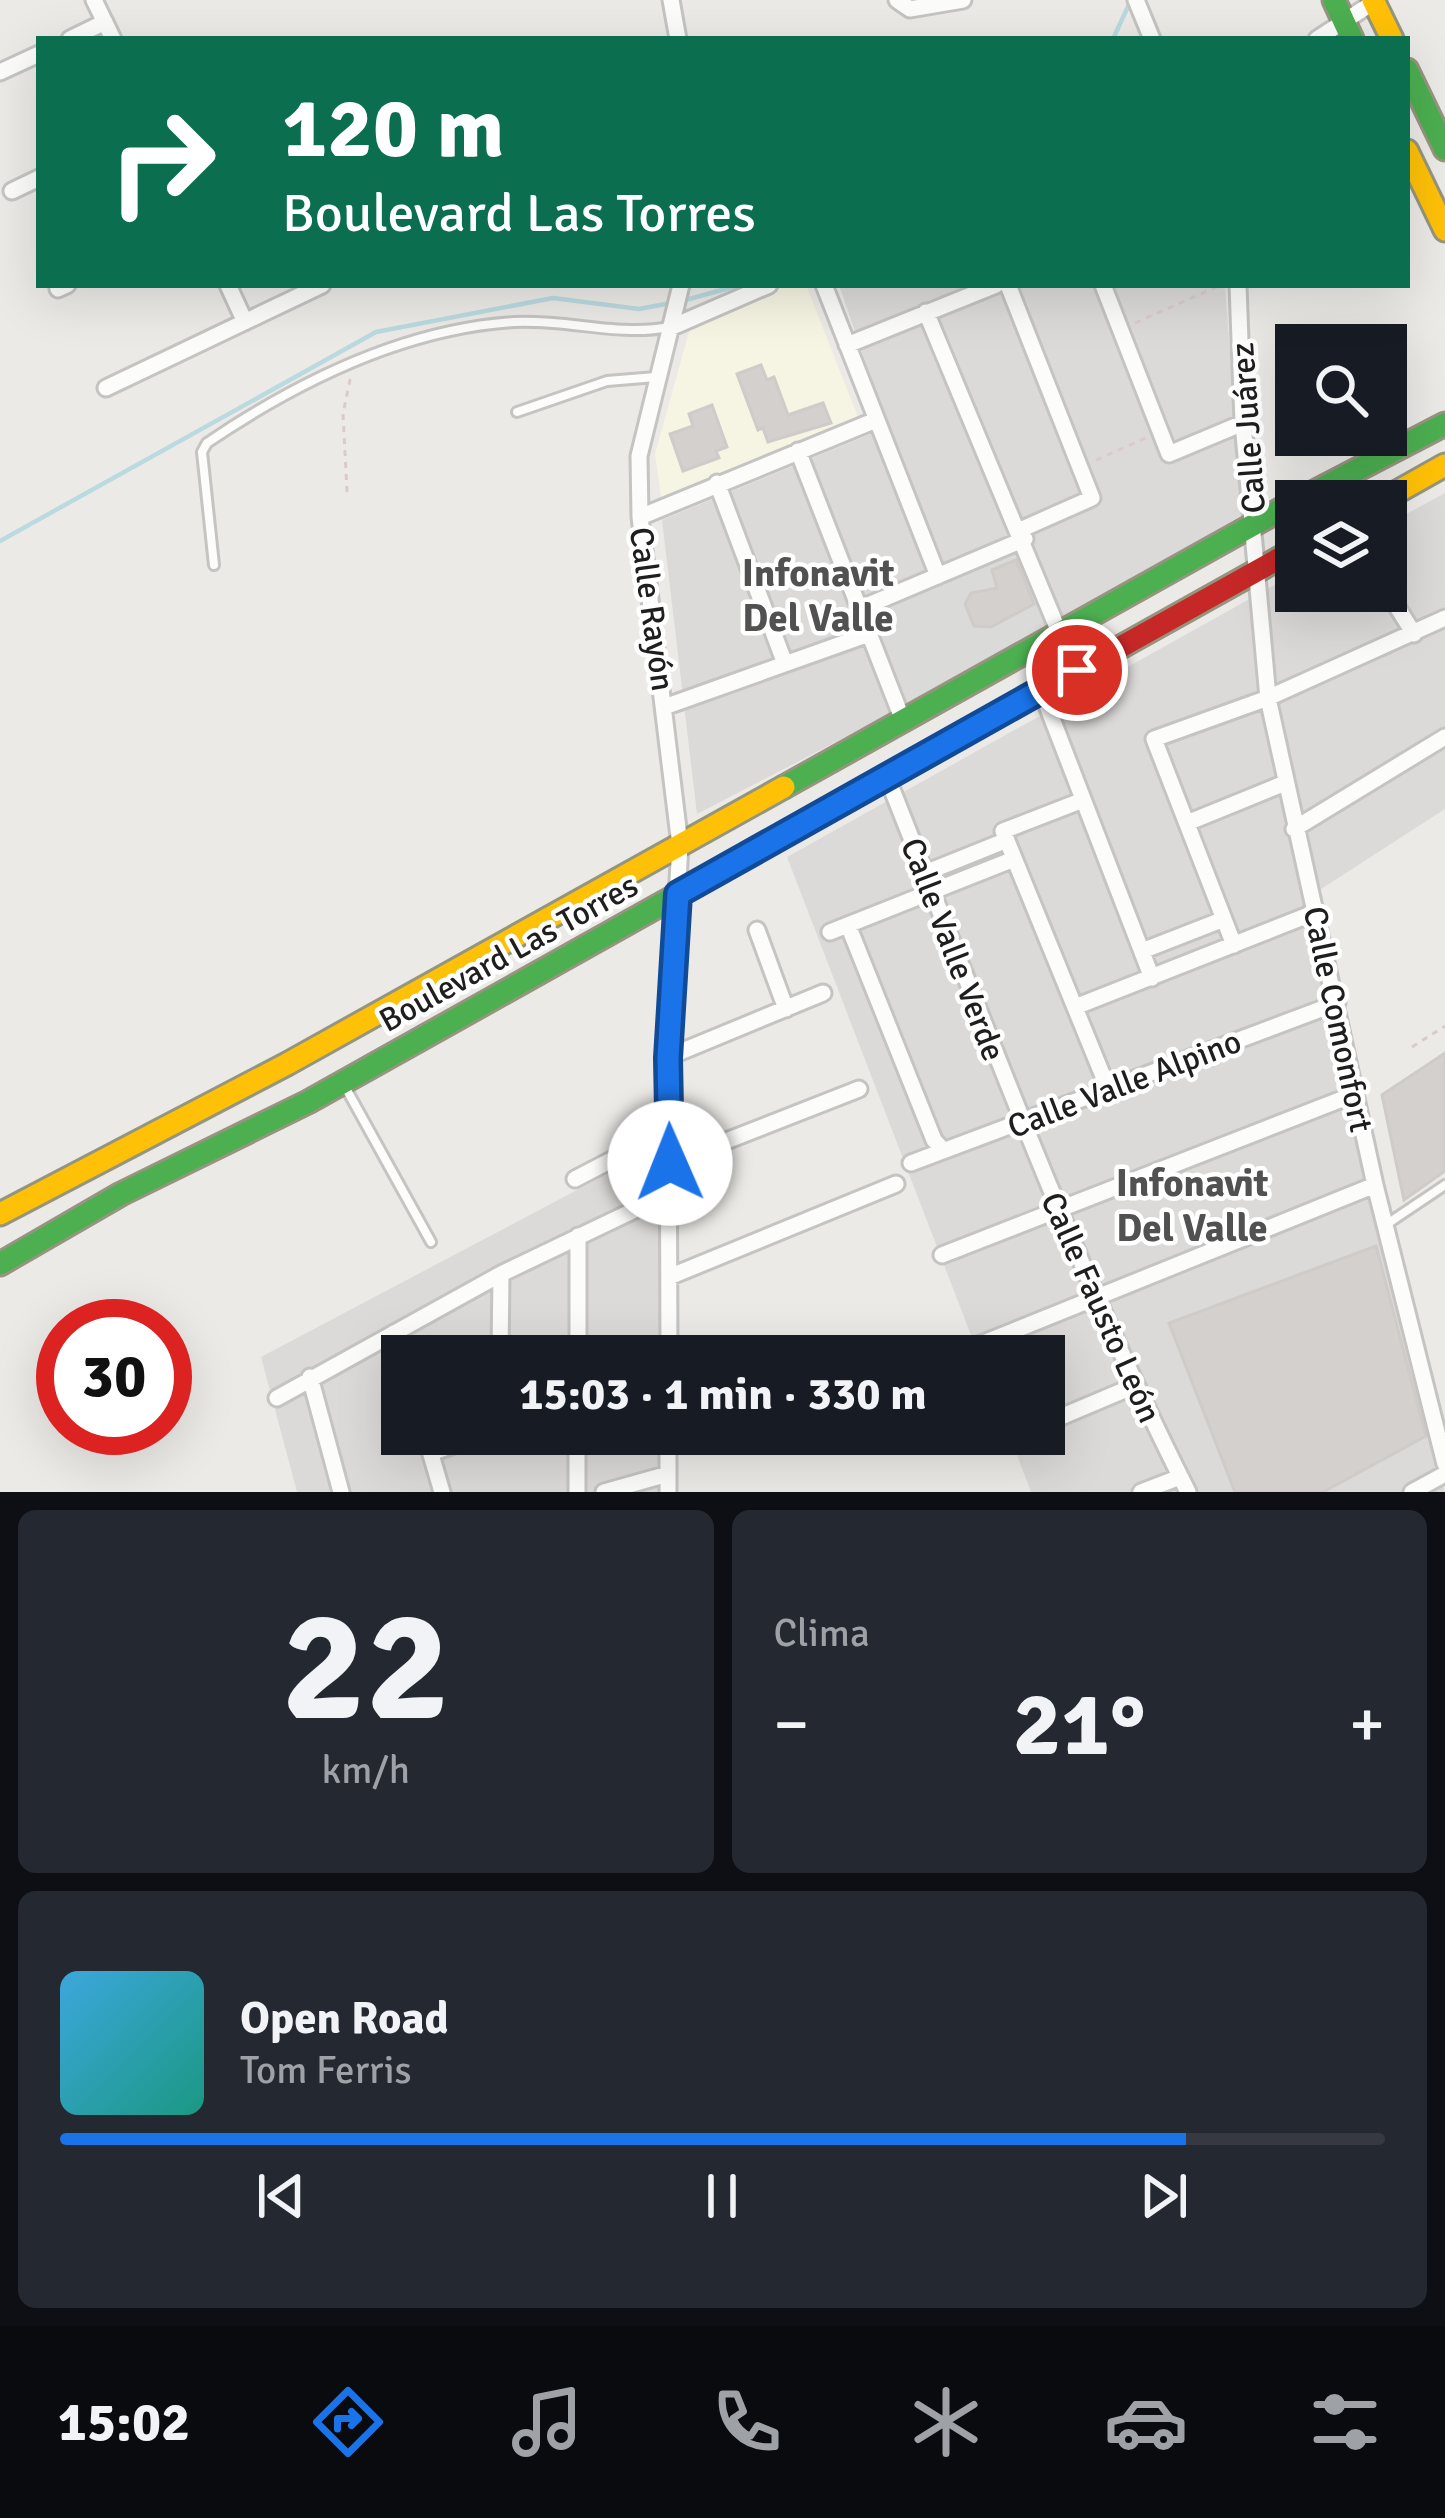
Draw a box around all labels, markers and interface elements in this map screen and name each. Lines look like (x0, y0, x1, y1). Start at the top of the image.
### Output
text: 120 m (282, 77, 504, 181)
icon: right (84, 84, 240, 240)
text: Boulevard Las Torres (282, 180, 756, 247)
map controls (1275, 324, 1407, 612)
button: search (1275, 324, 1407, 456)
street label: Calle Juárez (1222, 341, 1275, 515)
button: layers (1275, 480, 1407, 612)
street label: Calle Rayón (620, 525, 683, 694)
district label: Infonavit Del Valle (742, 549, 894, 642)
pin (1026, 619, 1128, 721)
icon: arrive (1044, 637, 1110, 703)
street label: Calle Valle Verde (891, 832, 1014, 1067)
street label: Boulevard Las Torres (372, 865, 645, 1041)
street label: Calle Comonfort (1294, 903, 1381, 1136)
street label: Calle Valle Alpino (1002, 1021, 1247, 1148)
position arrow (607, 1100, 733, 1226)
district label: Infonavit Del Valle (1116, 1159, 1268, 1252)
street label: Calle Fausto León (1031, 1186, 1170, 1429)
speed limit sign: 30 (36, 1299, 192, 1455)
text: 15:03 · 1 min · 330 m (519, 1367, 927, 1422)
text: 22 (282, 1571, 450, 1764)
text: Clima (774, 1609, 870, 1657)
text: 21° (1013, 1669, 1146, 1780)
text: − (774, 1684, 809, 1765)
text: + (1349, 1684, 1385, 1765)
text: km/h (322, 1746, 410, 1794)
text: Open Road (240, 1991, 449, 2046)
text: Tom Ferris (240, 2046, 412, 2094)
icon: previous (248, 2163, 314, 2229)
icon: pause (689, 2163, 755, 2229)
icon: next (1131, 2163, 1197, 2229)
icon: directions (306, 2380, 390, 2464)
icon: music (505, 2380, 589, 2464)
icon: phone (705, 2380, 789, 2464)
icon: climate (904, 2380, 988, 2464)
icon: car (1104, 2380, 1188, 2464)
icon: filters (1303, 2380, 1387, 2464)
text: 15:02 (58, 2389, 190, 2456)

